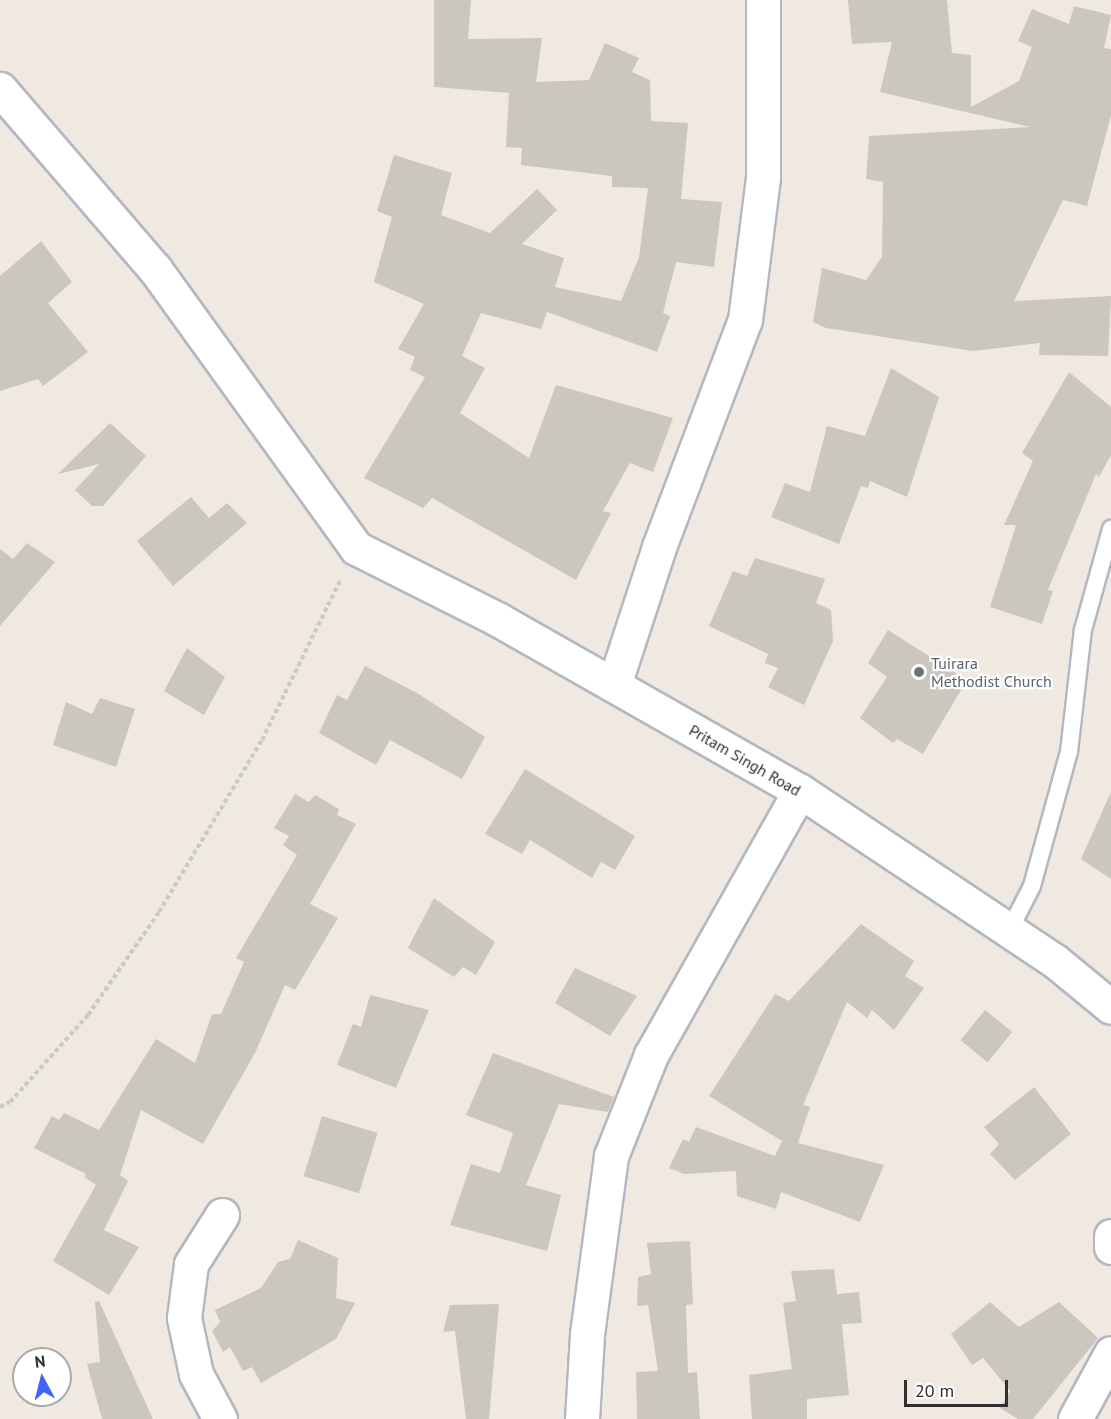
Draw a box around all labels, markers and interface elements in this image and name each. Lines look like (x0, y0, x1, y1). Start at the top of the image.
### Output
place label: Tuirara Methodist Church (931, 653, 1052, 691)
marker: Tuirara Methodist Church (912, 665, 926, 679)
street label: Pritam Singh Road (686, 720, 804, 800)
north arrow (12, 1347, 72, 1407)
text: N (34, 1351, 46, 1372)
scale bar (907, 1368, 1010, 1406)
text: 20 m (915, 1379, 954, 1402)

